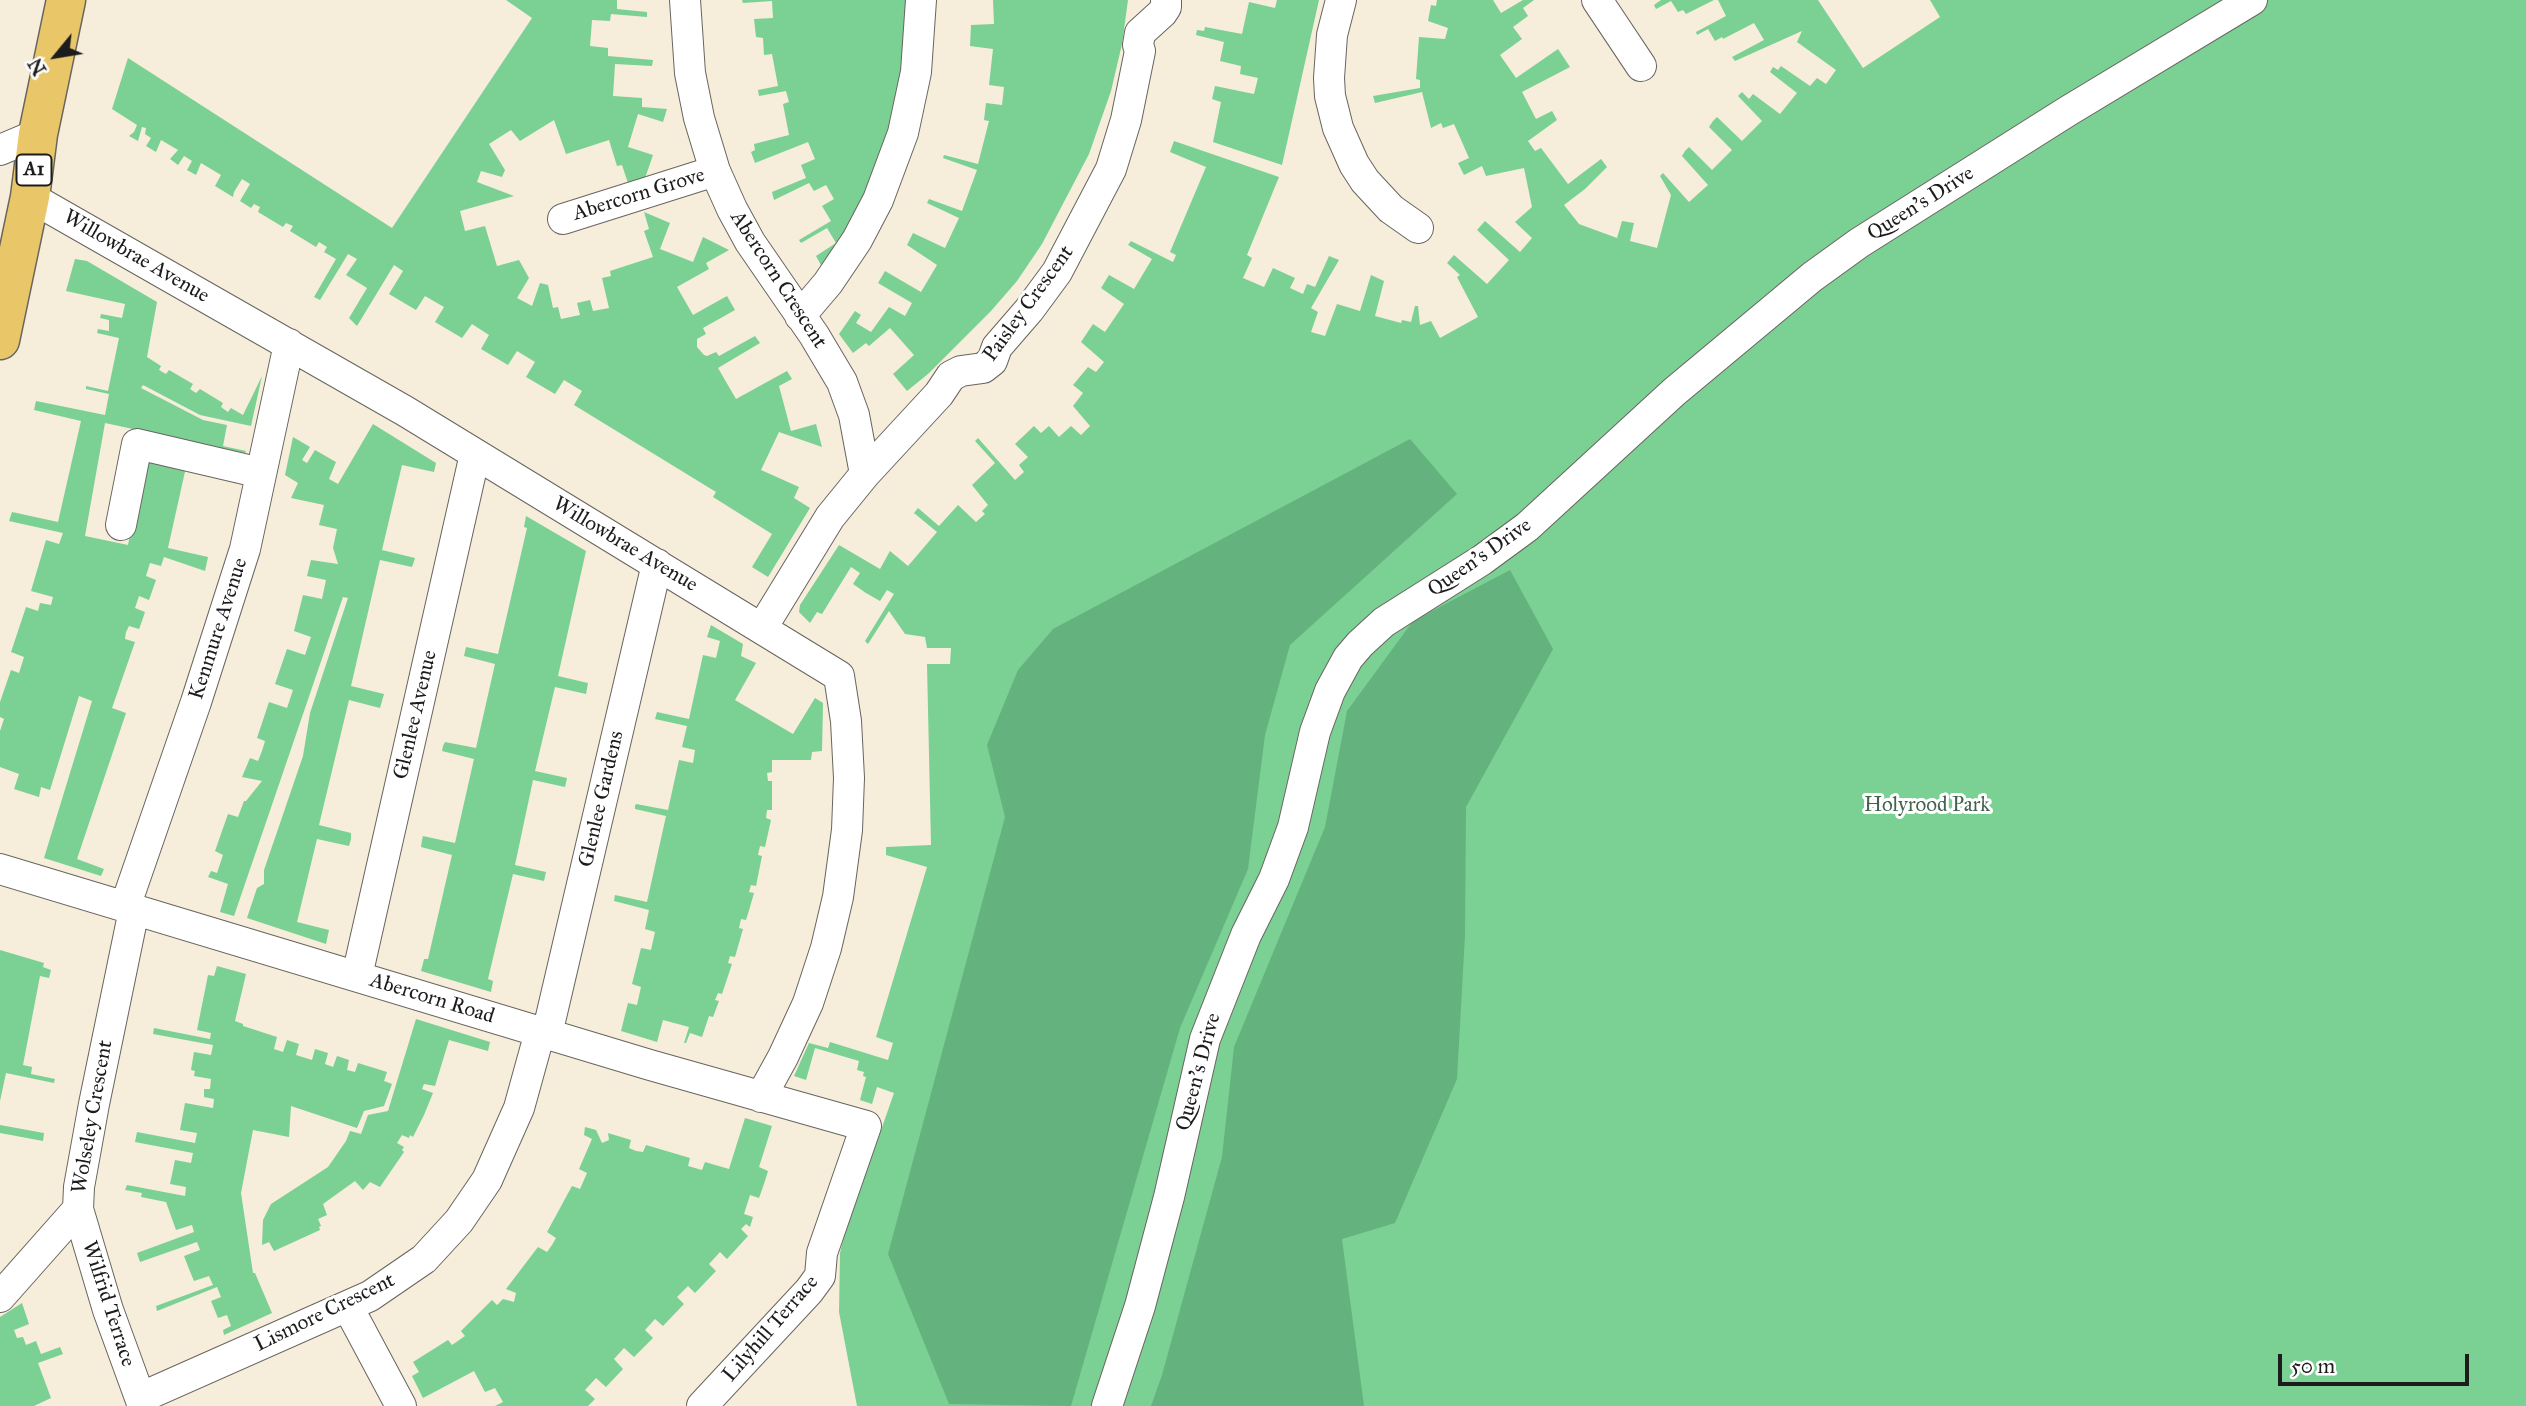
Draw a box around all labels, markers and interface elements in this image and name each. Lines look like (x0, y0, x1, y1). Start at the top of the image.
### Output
north arrow (21, 21, 91, 91)
text: N (23, 54, 51, 79)
road number: A1 (16, 154, 52, 186)
street label: Queen's Drive (1863, 161, 1979, 247)
street label: Abercorn Grove (570, 163, 708, 227)
street label: Willowbrae Avenue (58, 205, 214, 309)
street label: Abercorn Crescent (724, 206, 832, 354)
street label: Paisley Crescent (978, 241, 1080, 367)
street label: Willowbrae Avenue (548, 492, 702, 598)
street label: Queen's Drive (1423, 513, 1537, 603)
street label: Kenmure Avenue (184, 555, 254, 703)
street label: Glenlee Avenue (389, 648, 443, 782)
street label: Glenlee Gardens (574, 728, 630, 870)
park label: Holyrood Park (1864, 793, 1990, 819)
street label: Abercorn Road (367, 968, 497, 1030)
street label: Queen's Drive (1171, 1010, 1227, 1134)
street label: Wolseley Crescent (67, 1038, 119, 1196)
street label: Wilfrid Terrace (76, 1238, 140, 1370)
street label: Lismore Crescent (251, 1268, 399, 1358)
street label: Lilyhill Terrace (718, 1270, 824, 1388)
scale bar (2281, 1340, 2472, 1384)
text: 50 m (2291, 1353, 2335, 1379)

